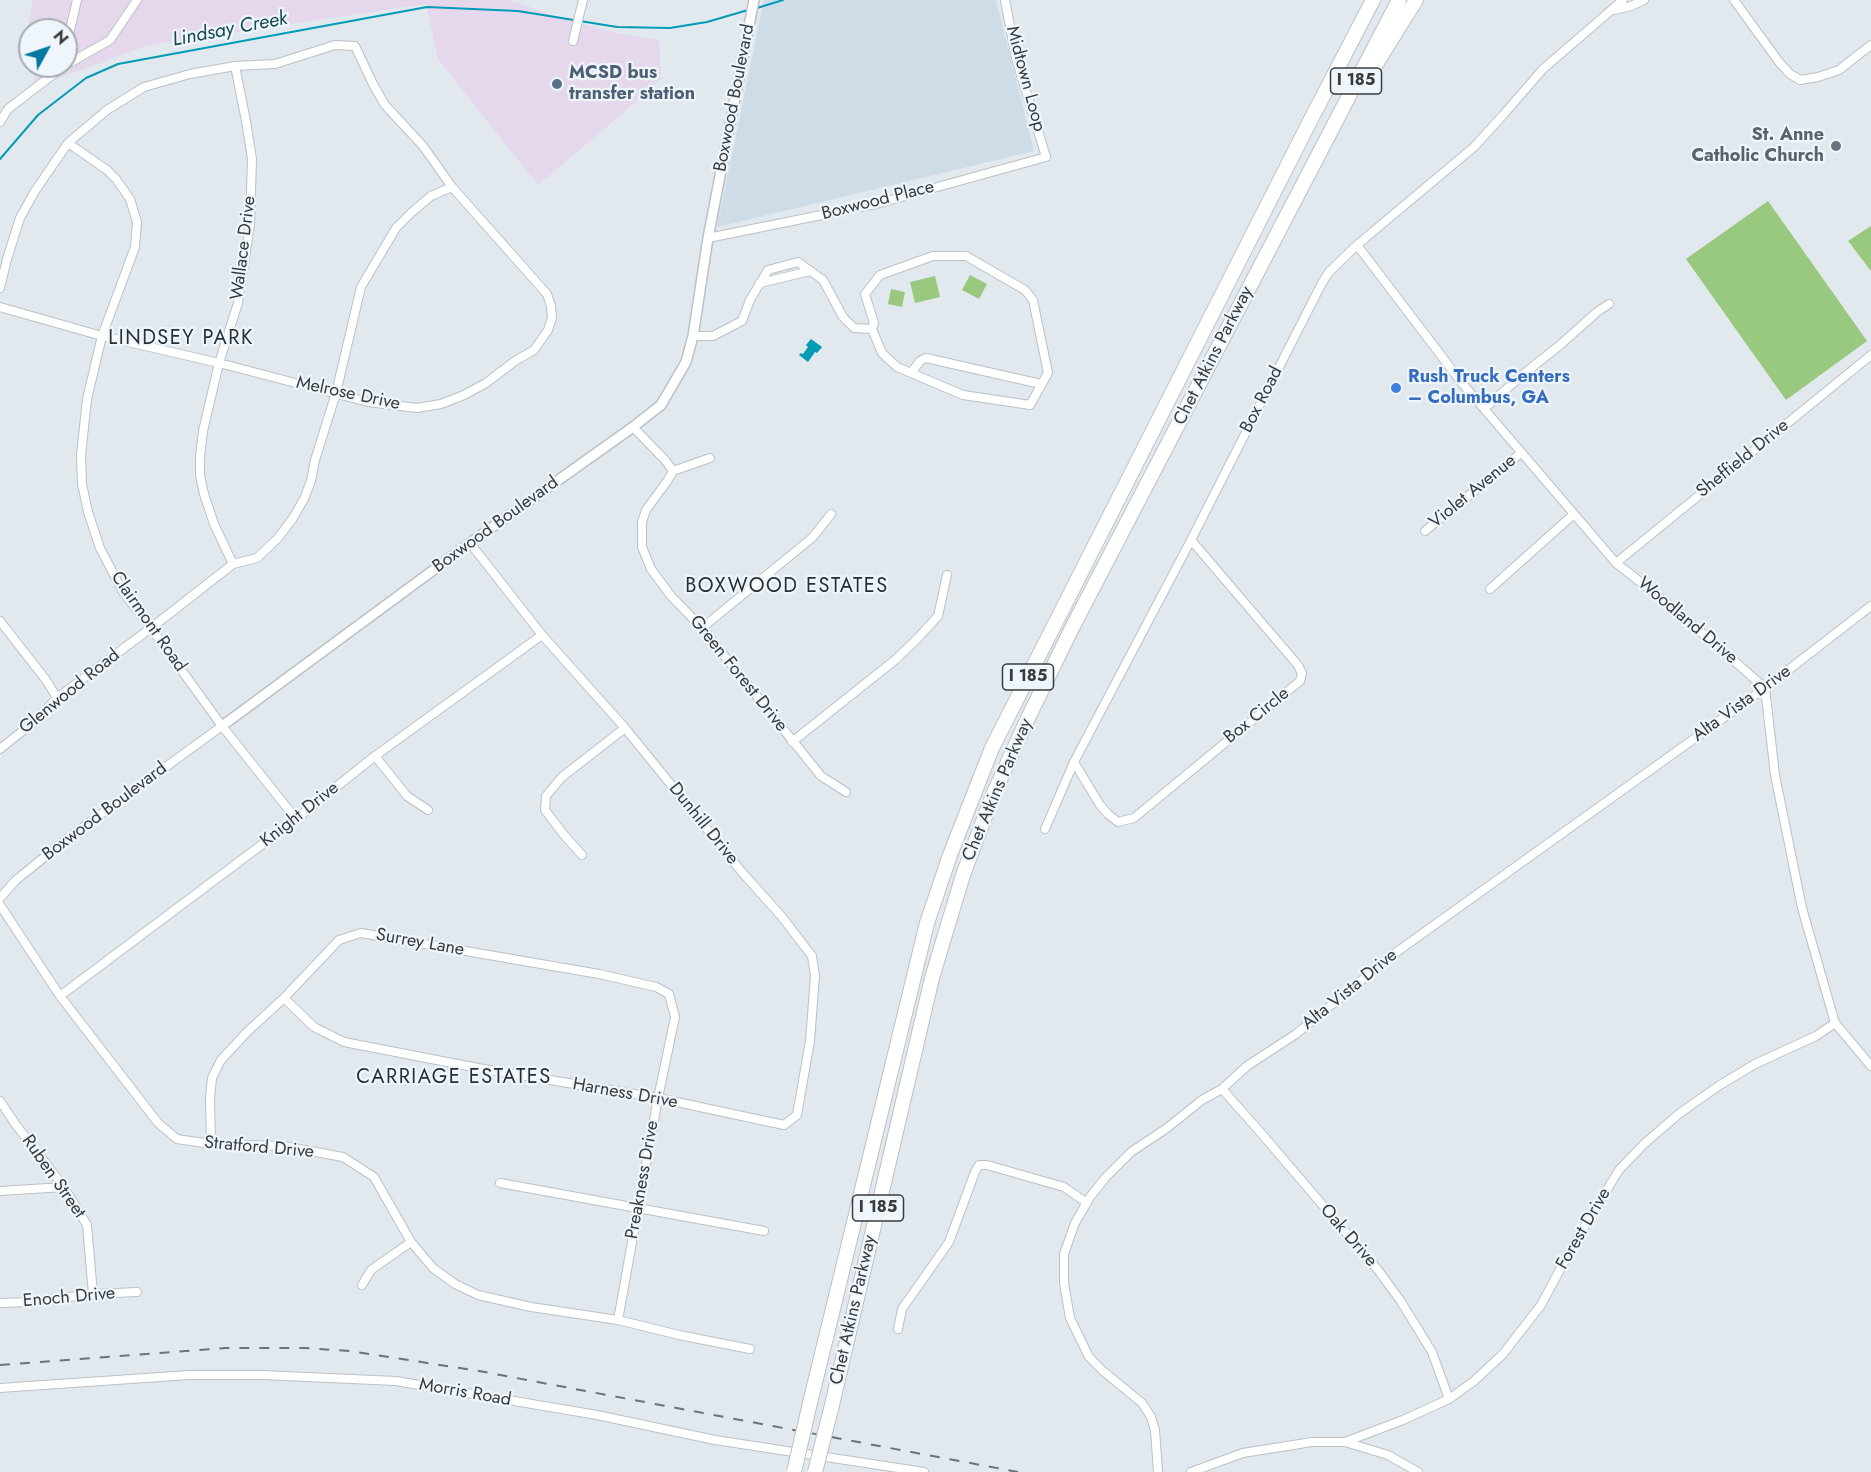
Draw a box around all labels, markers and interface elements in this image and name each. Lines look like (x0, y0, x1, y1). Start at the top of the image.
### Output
water label: Lindsay Creek (171, 7, 289, 53)
north arrow (18, 18, 78, 78)
street label: Boxwood Boulevard (710, 22, 760, 174)
street label: Midtown Loop (1001, 24, 1049, 134)
text: N (48, 25, 74, 50)
place label: MCSD bus transfer station (569, 63, 695, 106)
road number: I 185 (1330, 68, 1382, 94)
marker: MCSD bus transfer station (550, 77, 564, 91)
place label: St. Anne Catholic Church (1692, 125, 1824, 168)
marker: St. Anne Catholic Church (1829, 139, 1843, 153)
street label: Boxwood Place (819, 177, 937, 225)
street label: Wallace Drive (227, 195, 261, 301)
street label: Chet Atkins Parkway (1170, 283, 1258, 429)
district label: LINDSEY PARK (108, 327, 254, 351)
street label: Box Road (1236, 363, 1288, 437)
place label: Rush Truck Centers – Columbus, GA (1408, 367, 1570, 410)
street label: Melrose Drive (294, 372, 402, 416)
marker: Rush Truck Centers – Columbus, GA (1389, 381, 1403, 395)
street label: Sheffield Drive (1692, 415, 1794, 503)
street label: Violet Avenue (1425, 450, 1521, 534)
street label: Boxwood Boulevard (429, 472, 563, 578)
street label: Clairmont Road (105, 568, 191, 676)
street label: Woodland Drive (1632, 573, 1742, 669)
district label: BOXWOOD ESTATES (685, 575, 889, 599)
street label: Green Forest Drive (684, 611, 792, 737)
street label: Glenwood Road (15, 645, 125, 739)
street label: Alta Vista Drive (1688, 661, 1796, 747)
road number: I 185 (1002, 664, 1054, 690)
street label: Box Circle (1220, 683, 1294, 749)
street label: Chet Atkins Parkway (958, 715, 1038, 865)
street label: Boxwood Boulevard (39, 758, 171, 866)
street label: Knight Drive (256, 778, 344, 852)
street label: Dunhill Drive (663, 779, 743, 869)
street label: Surrey Lane (374, 925, 466, 961)
street label: Alta Vista Drive (1298, 945, 1402, 1035)
district label: CARRIAGE ESTATES (356, 1066, 552, 1090)
street label: Harness Drive (571, 1074, 679, 1114)
street label: Preakness Drive (622, 1119, 664, 1241)
street label: Ruben Street (16, 1131, 90, 1223)
street label: Stratford Drive (203, 1132, 315, 1164)
street label: Forest Drive (1552, 1184, 1616, 1274)
road number: I 185 (852, 1195, 904, 1221)
street label: Oak Drive (1315, 1200, 1381, 1272)
street label: Chet Atkins Parkway (826, 1233, 882, 1387)
street label: Enoch Drive (22, 1283, 116, 1313)
street label: Morris Road (417, 1374, 513, 1412)

